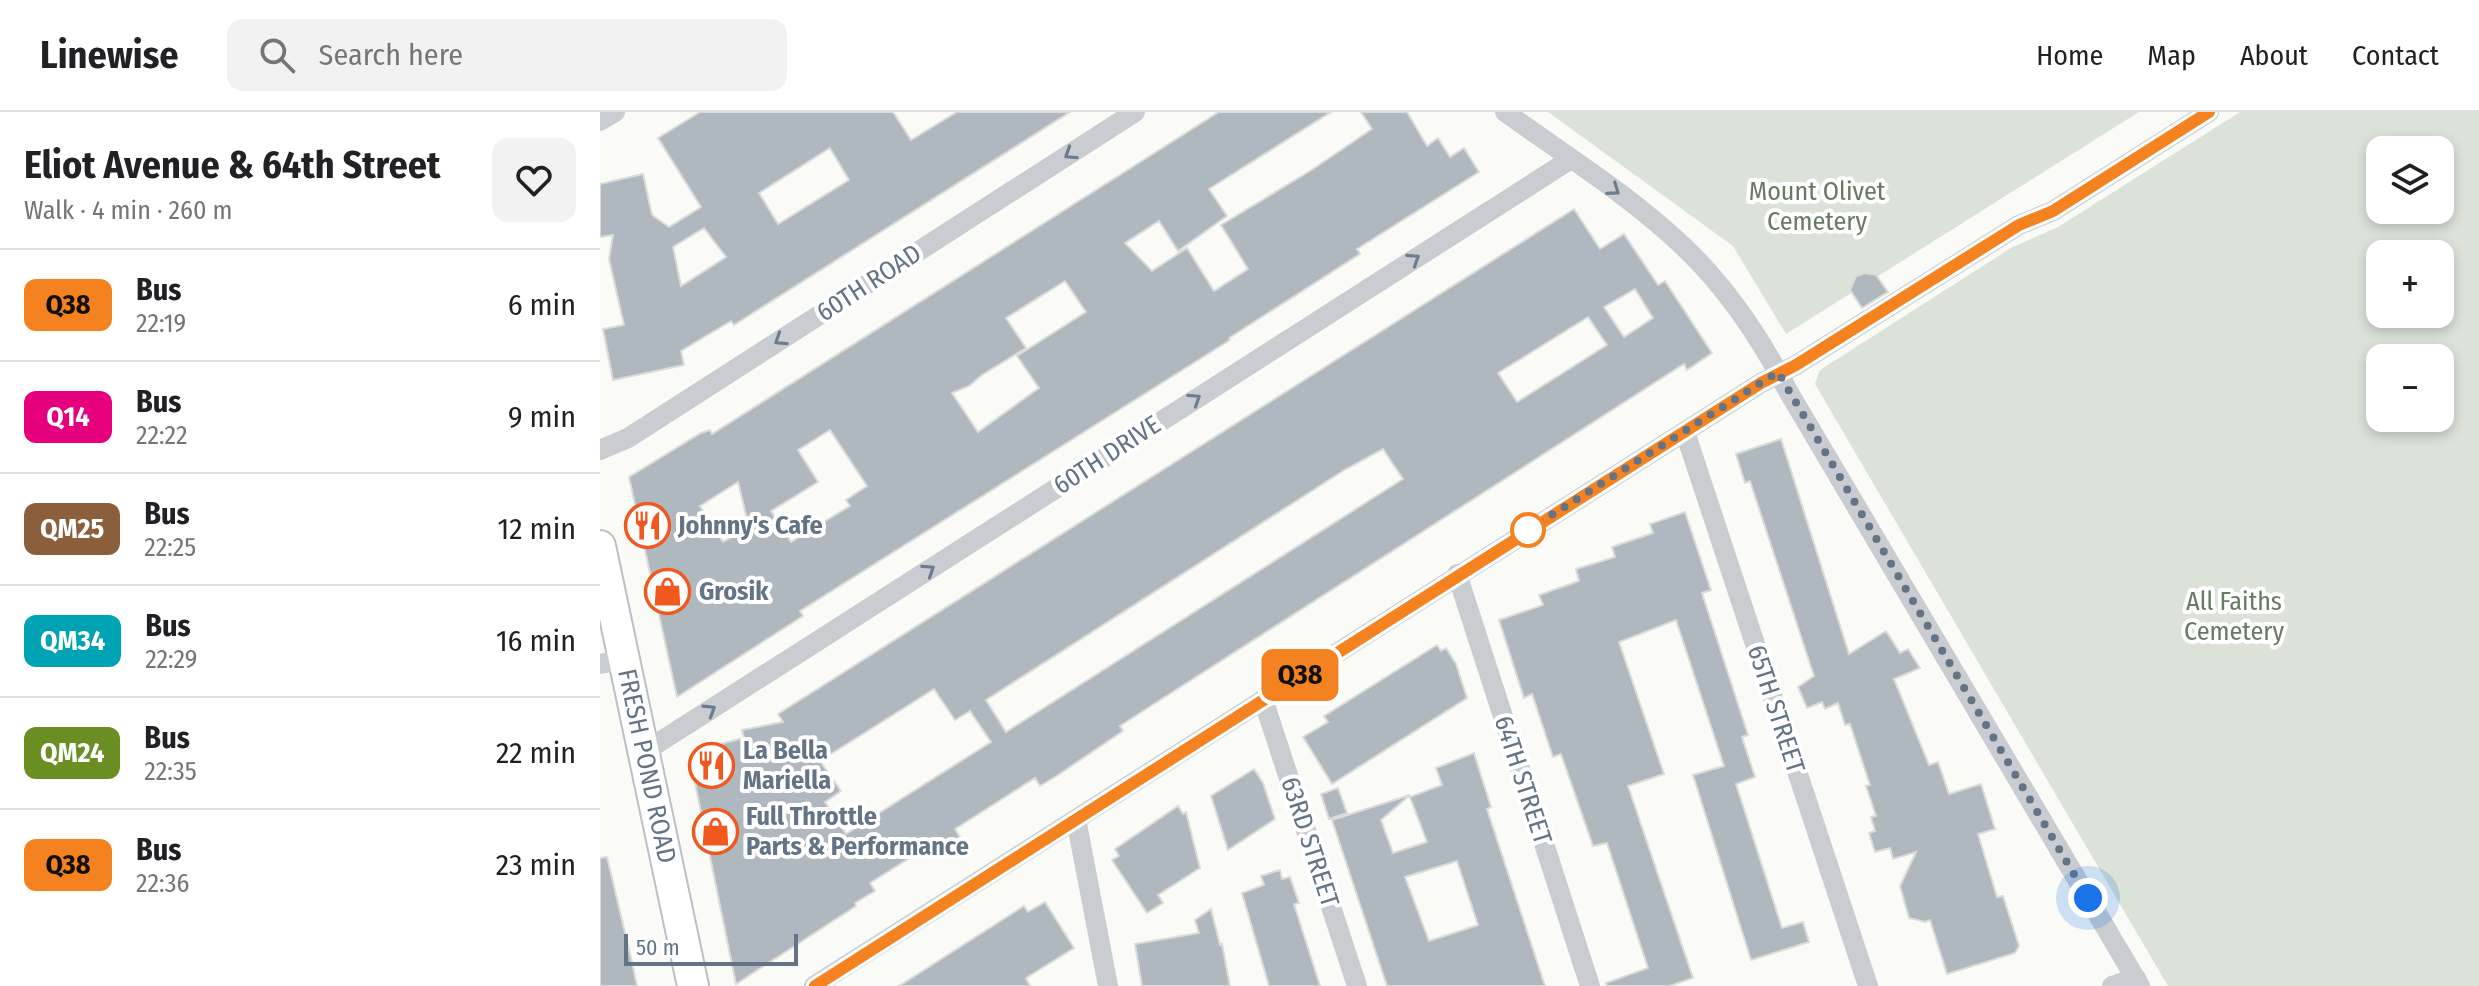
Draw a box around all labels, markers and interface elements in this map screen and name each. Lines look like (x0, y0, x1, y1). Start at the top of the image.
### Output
search box (227, 19, 787, 91)
text: Linewise (40, 32, 179, 78)
icon: search (255, 33, 299, 77)
text: Search here (319, 37, 463, 73)
text: Home (2036, 39, 2103, 72)
text: Map (2147, 39, 2196, 72)
text: About (2240, 39, 2308, 72)
text: Contact (2352, 39, 2439, 72)
map controls (2366, 136, 2454, 432)
button: layers (2366, 136, 2454, 224)
button: heart (492, 138, 576, 222)
text: Eliot Avenue & 64th Street (24, 142, 440, 188)
one-way arrow (1064, 145, 1079, 160)
park label: Mount Olivet Cemetery (1749, 176, 1886, 237)
one-way arrow (1605, 180, 1620, 194)
text: Walk · 4 min · 260 m (24, 195, 233, 226)
street label: 60TH ROAD (811, 238, 927, 328)
button: + (2366, 240, 2454, 328)
one-way arrow (1405, 254, 1420, 269)
text: Bus (136, 272, 181, 308)
text: 6 min (508, 287, 576, 323)
text: Q38 (45, 288, 91, 321)
text: 22:19 (136, 308, 186, 339)
one-way arrow (775, 331, 789, 346)
button: − (2366, 344, 2454, 432)
text: Bus (136, 384, 181, 420)
one-way arrow (1186, 394, 1201, 409)
text: 9 min (508, 399, 576, 435)
text: Q14 (46, 400, 90, 433)
street label: 60TH DRIVE (1048, 409, 1166, 501)
text: 22:22 (136, 420, 187, 451)
text: Bus (144, 496, 190, 532)
restaurant icon: Johnny's Cafe (623, 501, 671, 549)
place label: Johnny's Cafe (677, 510, 823, 541)
text: 12 min (498, 511, 576, 547)
text: QM25 (40, 512, 104, 545)
unlabelled marker (1511, 513, 1545, 547)
text: 22:25 (144, 532, 196, 563)
one-way arrow (920, 564, 935, 579)
shop icon: Grosik (644, 567, 692, 615)
place label: Grosik (699, 576, 769, 607)
park label: All Faiths Cemetery (2184, 586, 2284, 647)
text: Bus (145, 608, 191, 644)
text: 16 min (496, 623, 576, 659)
text: QM34 (40, 624, 105, 657)
street label: 65TH STREET (1741, 641, 1811, 777)
text: 22:29 (145, 644, 198, 675)
line badge: Q38 (1254, 649, 1346, 701)
text: Q38 (1277, 658, 1323, 691)
street label: FRESH POND ROAD (611, 666, 683, 866)
one-way arrow (701, 704, 716, 719)
street label: 64TH STREET (1488, 712, 1558, 848)
text: Bus (144, 720, 190, 756)
text: 22 min (496, 735, 576, 771)
place label: La Bella Mariella (743, 735, 831, 796)
text: QM24 (40, 736, 104, 769)
restaurant icon: La Bella Mariella (688, 741, 736, 789)
text: 22:35 (144, 756, 197, 787)
street label: 63RD STREET (1274, 773, 1346, 911)
place label: Full Throttle Parts & Performance (746, 801, 969, 862)
shop icon: Full Throttle Parts & Performance (691, 807, 739, 855)
text: Bus (136, 832, 181, 868)
text: 23 min (496, 847, 576, 883)
text: Q38 (45, 848, 91, 881)
text: 22:36 (136, 868, 189, 899)
your location (2068, 878, 2108, 918)
scale bar (624, 930, 798, 966)
text: 50 m (636, 934, 680, 961)

